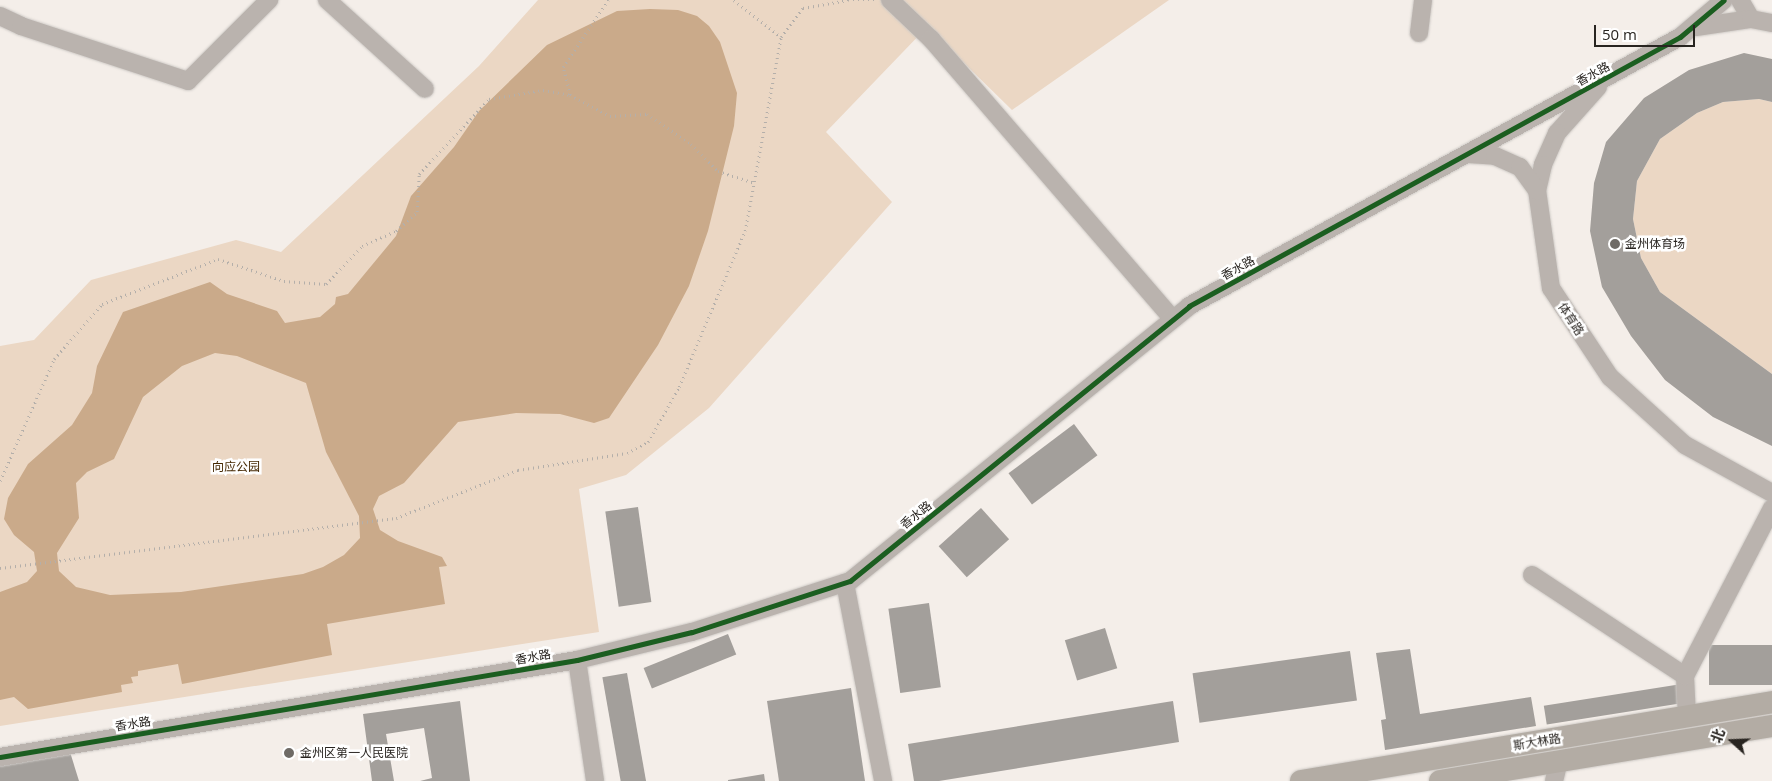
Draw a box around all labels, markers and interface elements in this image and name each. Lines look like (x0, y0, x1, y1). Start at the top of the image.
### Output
scale bar (1597, 15, 1698, 47)
text: 50 m (1602, 24, 1637, 44)
street label: 香水路 (1574, 59, 1612, 89)
place label: 金州体育场 (1625, 237, 1685, 251)
marker: 金州体育场 (1609, 238, 1621, 250)
street label: 香水路 (1219, 253, 1257, 283)
street label: 体育路 (1555, 300, 1587, 338)
park label: 向应公园 (212, 460, 260, 474)
street label: 香水路 (897, 498, 935, 532)
street label: 香水路 (514, 647, 552, 667)
street label: 香水路 (114, 714, 152, 734)
north arrow (1707, 716, 1757, 766)
text: 北 (1706, 726, 1729, 746)
street label: 斯大林路 (1512, 731, 1562, 753)
marker: 金州区第一人民医院 (282, 746, 296, 760)
place label: 金州区第一人民医院 (300, 746, 408, 760)

